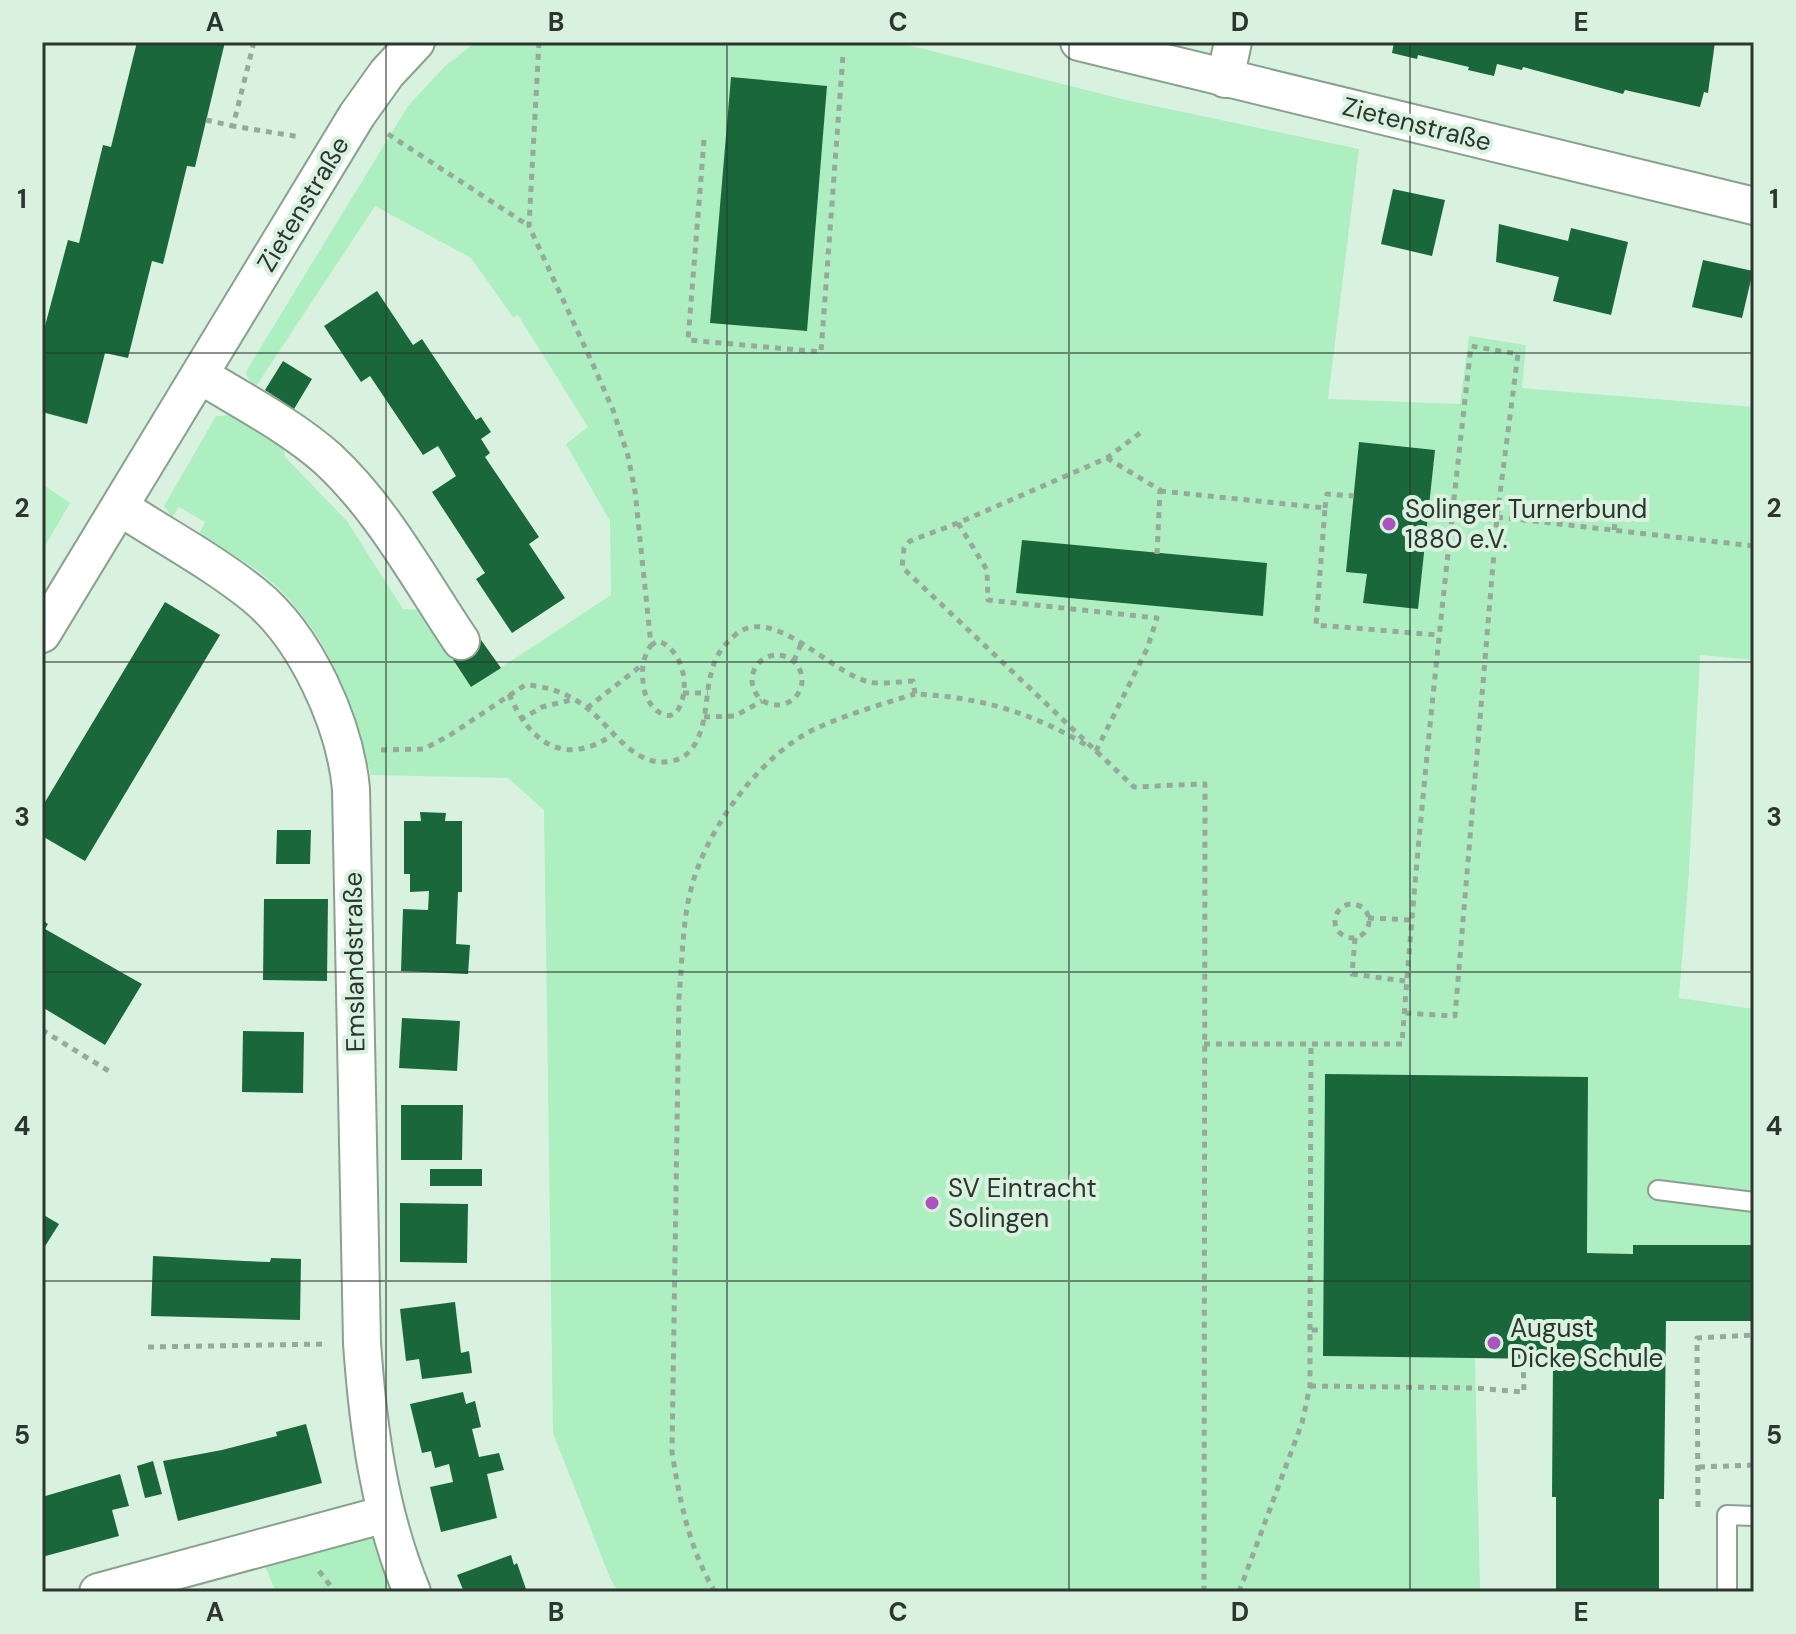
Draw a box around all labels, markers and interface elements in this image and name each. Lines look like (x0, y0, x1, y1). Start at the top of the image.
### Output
text: A (206, 5, 224, 39)
text: B (548, 5, 564, 39)
text: C (888, 5, 908, 39)
text: D (1231, 5, 1249, 39)
text: E (1573, 5, 1589, 39)
street label: Zietenstraße (1339, 89, 1495, 159)
street label: Zietenstraße (249, 130, 357, 278)
text: 1 (17, 182, 27, 216)
text: 1 (1769, 182, 1779, 216)
text: 2 (14, 491, 30, 525)
text: 2 (1766, 491, 1782, 525)
place label: Solinger Turnerbund 1880 e.V. (1405, 492, 1647, 556)
marker: Solinger Turnerbund 1880 e.V. (1380, 515, 1398, 533)
text: 3 (14, 800, 30, 834)
text: 3 (1766, 800, 1782, 834)
street label: Emslandstraße (335, 872, 373, 1052)
text: 4 (14, 1109, 30, 1143)
text: 4 (1766, 1109, 1782, 1143)
place label: SV Eintracht Solingen (948, 1171, 1097, 1235)
marker: SV Eintracht Solingen (923, 1194, 941, 1212)
place label: August Dicke Schule (1510, 1311, 1663, 1375)
marker: August Dicke Schule (1485, 1334, 1503, 1352)
text: 5 (14, 1418, 30, 1452)
text: 5 (1766, 1418, 1782, 1452)
text: A (206, 1595, 224, 1629)
text: B (548, 1595, 564, 1629)
text: C (888, 1595, 908, 1629)
text: D (1231, 1595, 1249, 1629)
text: E (1573, 1595, 1589, 1629)

